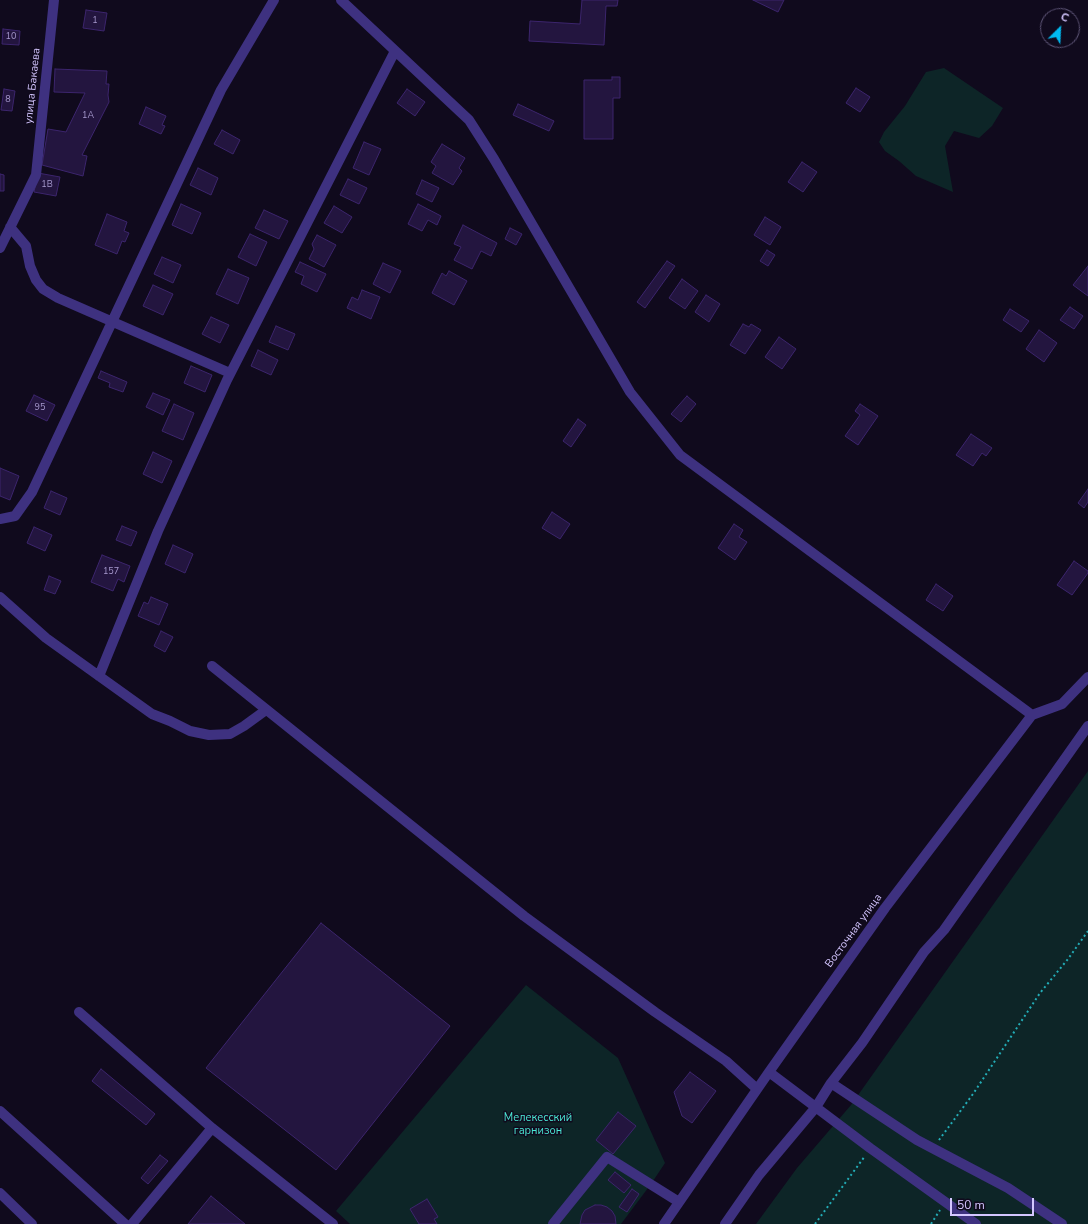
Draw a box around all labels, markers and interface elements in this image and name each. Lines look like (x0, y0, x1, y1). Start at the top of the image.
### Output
north arrow (1040, 8, 1080, 48)
text: С (1058, 9, 1071, 26)
house number: 1 (92, 16, 98, 26)
house number: 10 (6, 32, 16, 42)
street label: улица Бакаева (22, 47, 44, 125)
house number: 8 (5, 95, 11, 105)
house number: 1А (82, 111, 94, 121)
house number: 1В (41, 180, 53, 190)
house number: 95 (35, 403, 45, 413)
house number: 157 (103, 567, 119, 577)
street label: Восточная улица (823, 892, 885, 970)
park label: Мелекесский гарнизон (504, 1111, 572, 1137)
scale bar (952, 1190, 1036, 1216)
text: 50 m (957, 1197, 985, 1213)

